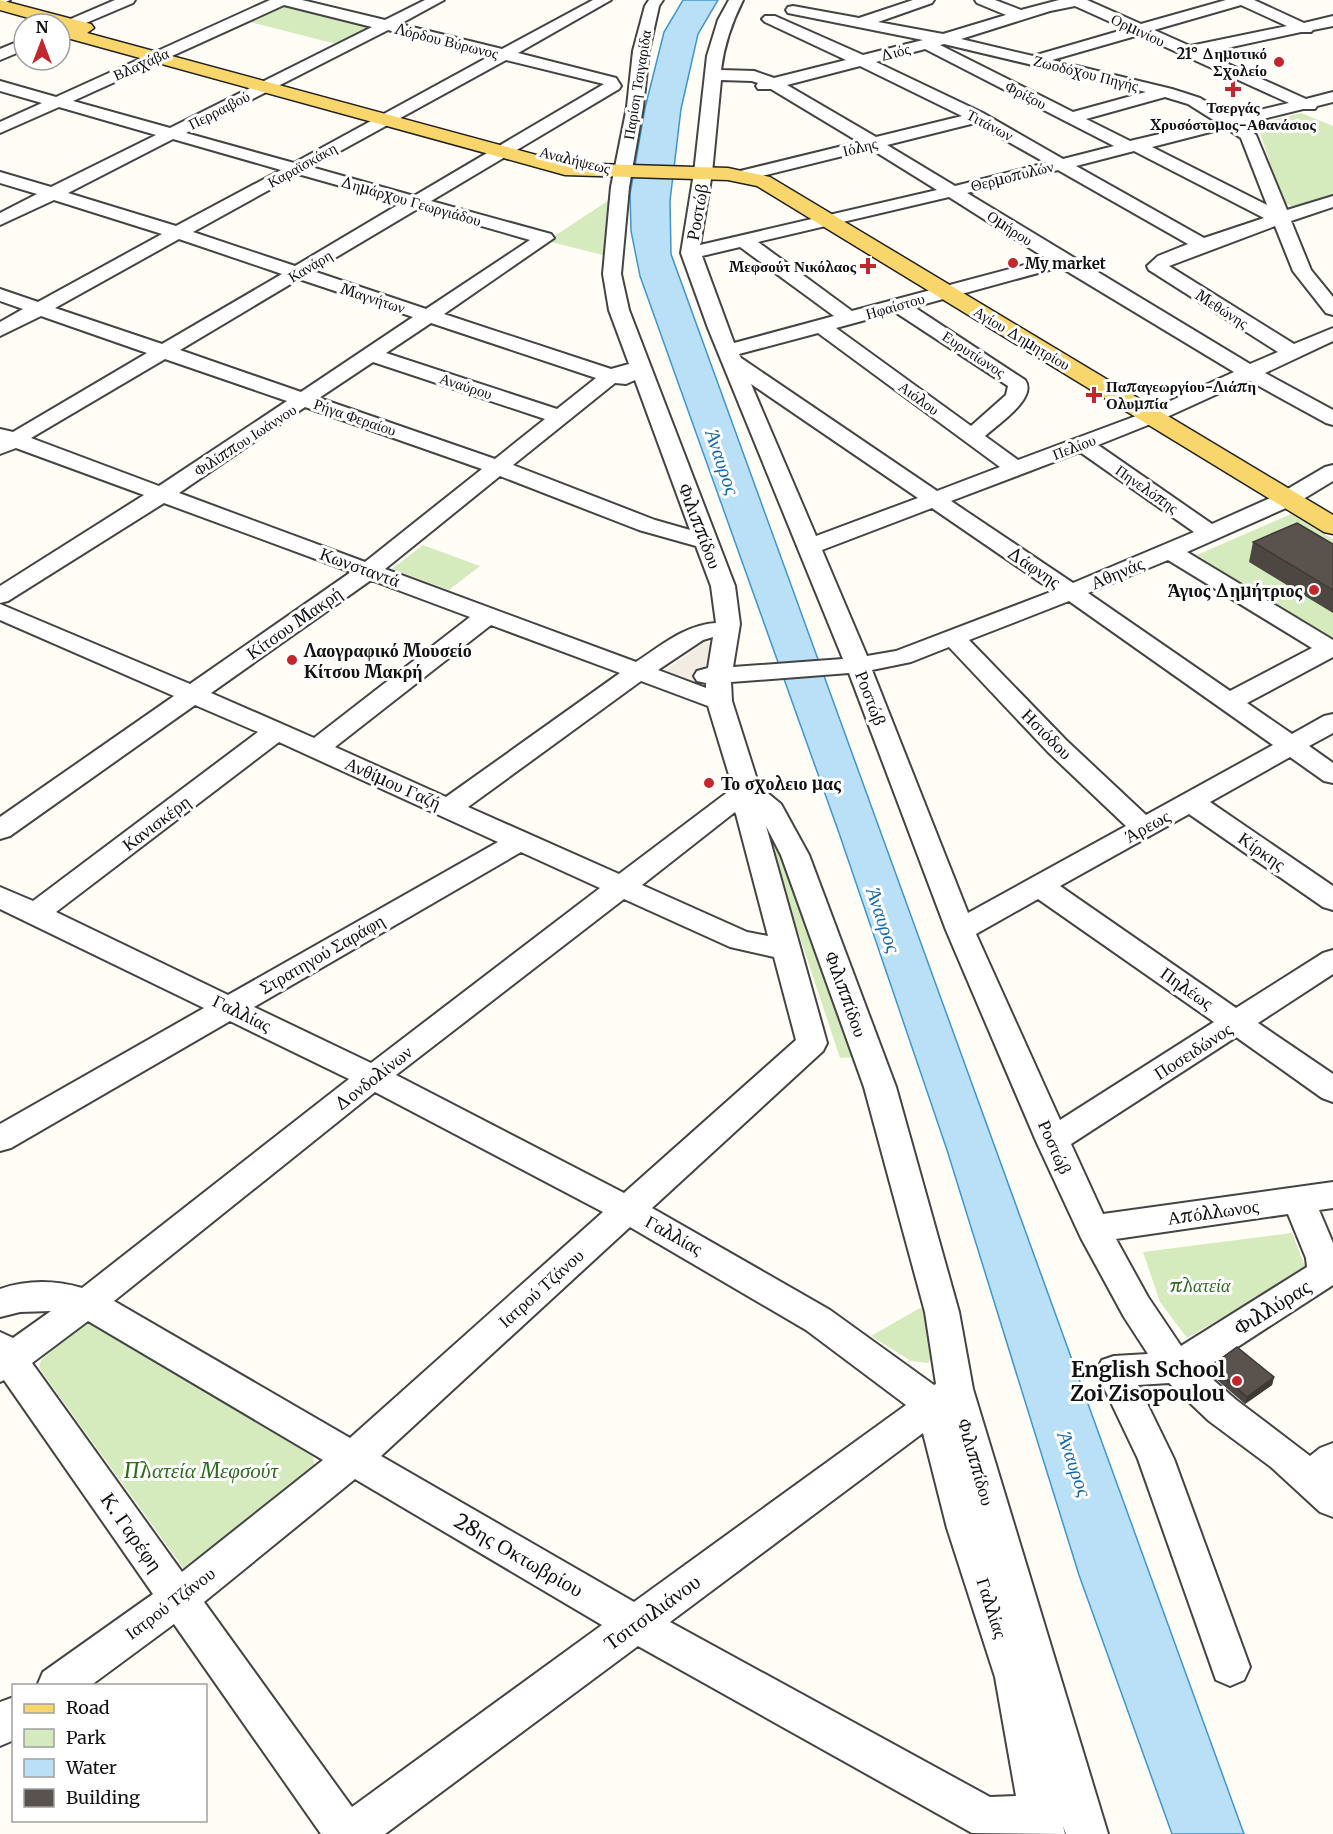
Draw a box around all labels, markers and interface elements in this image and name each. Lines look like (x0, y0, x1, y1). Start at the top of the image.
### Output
street label: Ορμινίου (1108, 9, 1168, 51)
north arrow (12, 12, 72, 72)
text: N (36, 17, 49, 37)
street label: Λόρδου Βύρωνος (393, 19, 501, 63)
street label: Παρίση Τσιγαρίδα (619, 29, 655, 141)
street label: Διός (878, 39, 912, 65)
street label: Βλαχάβα (110, 43, 172, 85)
place label: 21° Δημοτικό Σχολείο (1176, 44, 1267, 80)
street label: Ζωοδόχου Πηγής (1032, 51, 1141, 95)
marker: 21° Δημοτικό Σχολείο (1272, 55, 1286, 69)
street label: Φρίξου (1002, 77, 1050, 113)
marker: Τσεργάς Χρυσόστομος-Αθανάσιος (1226, 82, 1240, 96)
street label: Περραιβού (185, 86, 253, 134)
place label: Τσεργάς Χρυσόστομος-Αθανάσιος (1150, 98, 1316, 134)
street label: Τιτάνων (963, 105, 1017, 145)
street label: Ιόλης (841, 134, 879, 160)
street label: Καραϊσκάκη (264, 138, 340, 192)
street label: Αναλήψεως (538, 142, 612, 178)
street label: Θερμοπυλών (969, 156, 1056, 195)
street label: Δημάρχου Γεωργιάδου (338, 172, 484, 230)
street label: Ροστώβ (681, 182, 713, 242)
street label: Ομήρου (984, 206, 1036, 250)
street label: Κανάρη (284, 245, 336, 287)
place label: My market (1025, 254, 1106, 273)
marker: My market (1006, 256, 1020, 270)
place label: Μεφσούτ Νικόλαος (729, 257, 857, 276)
marker: Μεφσούτ Νικόλαος (861, 259, 875, 273)
street label: Μαγνήτων (338, 279, 408, 317)
street label: Μεθώνης (1192, 285, 1252, 333)
street label: Ηφαίστου (863, 289, 927, 323)
street label: Αγίου Δημητρίου (970, 302, 1074, 374)
street label: Ευρυτίωνος (939, 327, 1009, 382)
street label: Αναύρου (437, 369, 495, 403)
street label: Αιόλου (895, 377, 943, 419)
place label: Παπαγεωργίου-Λιάπη Ολυμπία (1106, 377, 1256, 413)
marker: Παπαγεωργίου-Λιάπη Ολυμπία (1087, 388, 1101, 402)
street label: Ρήγα Φεραίου (311, 394, 399, 440)
street label: Φιλίππου Ιωάννου (190, 400, 300, 480)
water label: Άναυρος (700, 424, 746, 499)
street label: Πελίου (1050, 430, 1098, 464)
street label: Πηνελόπης (1112, 460, 1182, 518)
street label: Φιλιππίδου (673, 480, 727, 572)
street label: Δάφνης (1003, 541, 1065, 593)
street label: Κωνσταντά (317, 542, 404, 592)
street label: Αθηνάς (1087, 552, 1147, 594)
place label: Άγιος Δημήτριος (1168, 579, 1302, 602)
street label: Κίτσου Μακρή (242, 582, 346, 664)
marker: Άγιος Δημήτριος (1307, 583, 1321, 597)
place label: Λαογραφικό Μουσείο Κίτσου Μακρή (303, 639, 472, 683)
marker: Λαογραφικό Μουσείο Κίτσου Μακρή (285, 653, 299, 667)
street label: Ροστώβ (850, 667, 892, 729)
street label: Ησιόδου (1017, 704, 1077, 764)
street label: Ανθίμου Γαζή (341, 752, 445, 814)
place label: Το σχολειο μας (721, 772, 841, 795)
marker: Το σχολειο μας (702, 776, 716, 790)
street label: Κανισκέρη (117, 790, 195, 856)
street label: Άρεως (1120, 804, 1174, 848)
street label: Κίρκης (1234, 827, 1290, 875)
water label: Άναυρος (861, 882, 907, 957)
street label: Στρατηγού Σαράφη (255, 909, 389, 999)
street label: Φιλιππίδου (820, 948, 872, 1040)
street label: Πηλέως (1156, 962, 1218, 1014)
street label: Γαλλίας (209, 989, 275, 1037)
street label: Ποσειδώνος (1150, 1017, 1236, 1085)
street label: Δονδολίνων (329, 1040, 417, 1116)
street label: Ροστώβ (1033, 1116, 1077, 1178)
street label: Απόλλωνος (1166, 1194, 1260, 1230)
street label: Γαλλίας (641, 1210, 707, 1260)
street label: Ιατρού Τζάνου (494, 1244, 589, 1332)
street label: Φιλλύρας (1229, 1272, 1316, 1341)
park label: πλατεία (1169, 1274, 1231, 1297)
place label: English School Zoi Zisopoulou (1070, 1356, 1225, 1407)
marker: English School Zoi Zisopoulou (1230, 1374, 1244, 1388)
street label: Φιλιππίδου (953, 1416, 999, 1508)
water label: Άναυρος (1052, 1426, 1098, 1501)
park label: Πλατεία Μεφσούτ (124, 1457, 279, 1484)
street label: Κ. Γαρέφη (95, 1487, 169, 1577)
street label: 28ης Οκτωβρίου (450, 1507, 588, 1603)
street label: Ιατρού Τζάνου (120, 1562, 220, 1644)
street label: Τσιτσιλιάνου (598, 1568, 706, 1656)
street label: Γαλλίας (971, 1575, 1013, 1641)
legend (12, 1684, 207, 1822)
text: Road (66, 1696, 110, 1719)
text: Park (66, 1726, 107, 1749)
text: Water (65, 1756, 117, 1779)
text: Building (66, 1786, 140, 1809)

